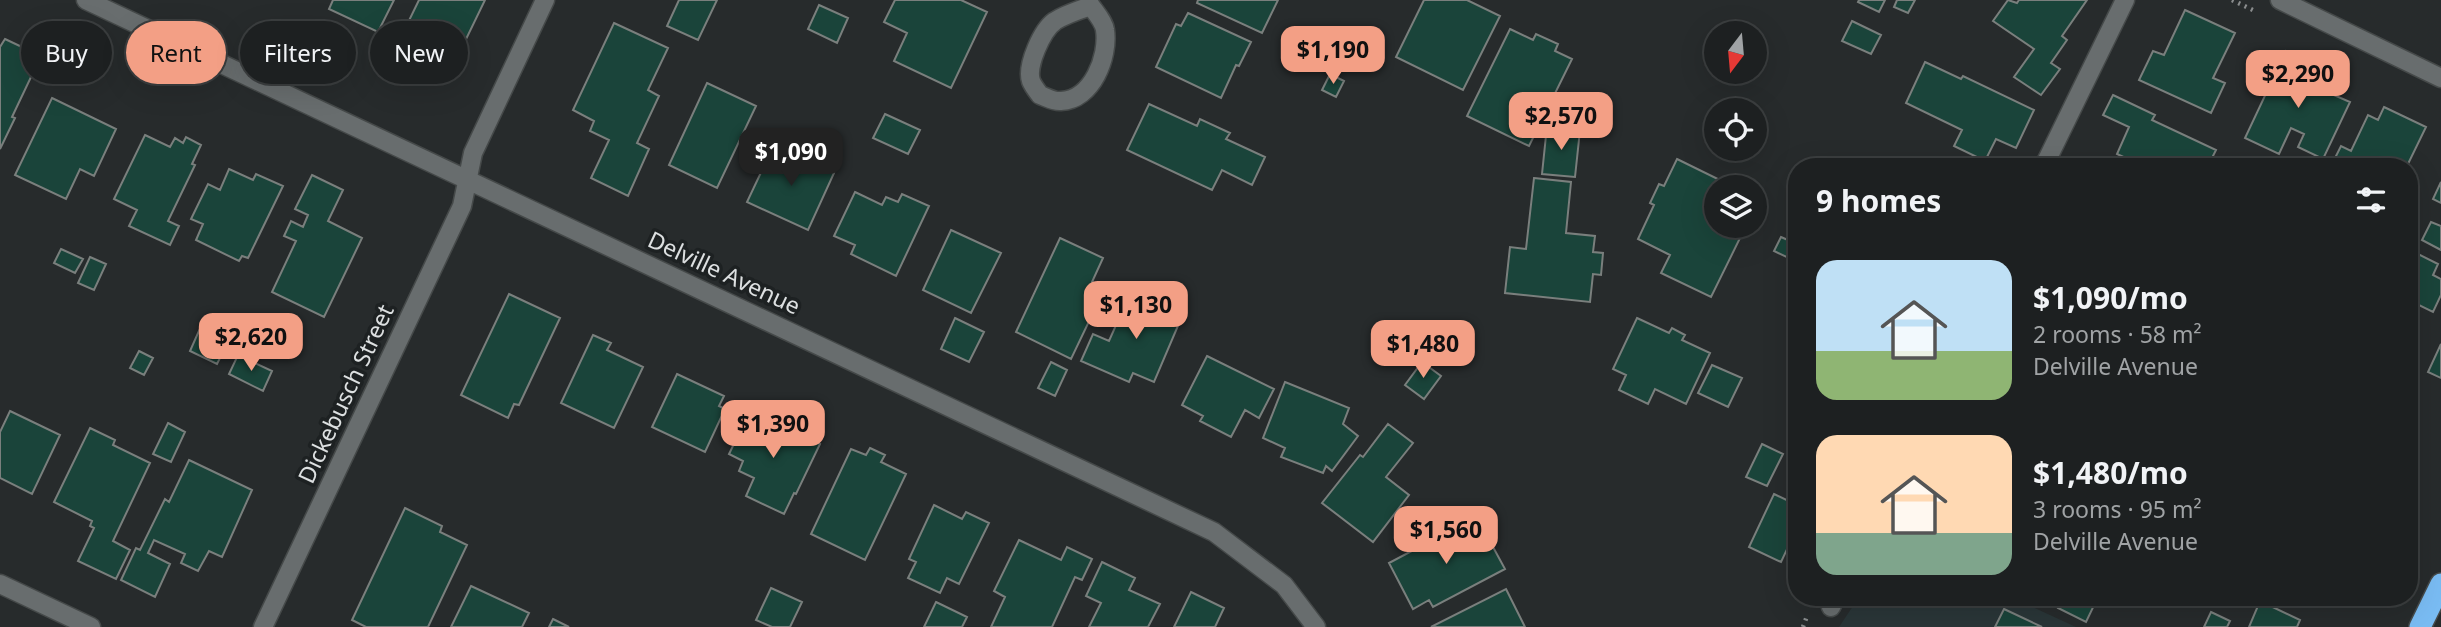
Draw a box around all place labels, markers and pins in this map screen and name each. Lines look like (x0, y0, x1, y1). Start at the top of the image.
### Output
pin: $1,190 (1276, 27, 1390, 86)
pin: $2,290 (2241, 50, 2355, 110)
pin: $2,570 (1504, 92, 1618, 152)
pin: $1,090 (734, 128, 848, 188)
pin: $1,130 (1079, 282, 1193, 341)
pin: $2,620 (194, 314, 308, 373)
pin: $1,480 (1366, 320, 1480, 380)
pin: $1,390 (716, 400, 830, 460)
pin: $1,560 (1389, 506, 1503, 566)

